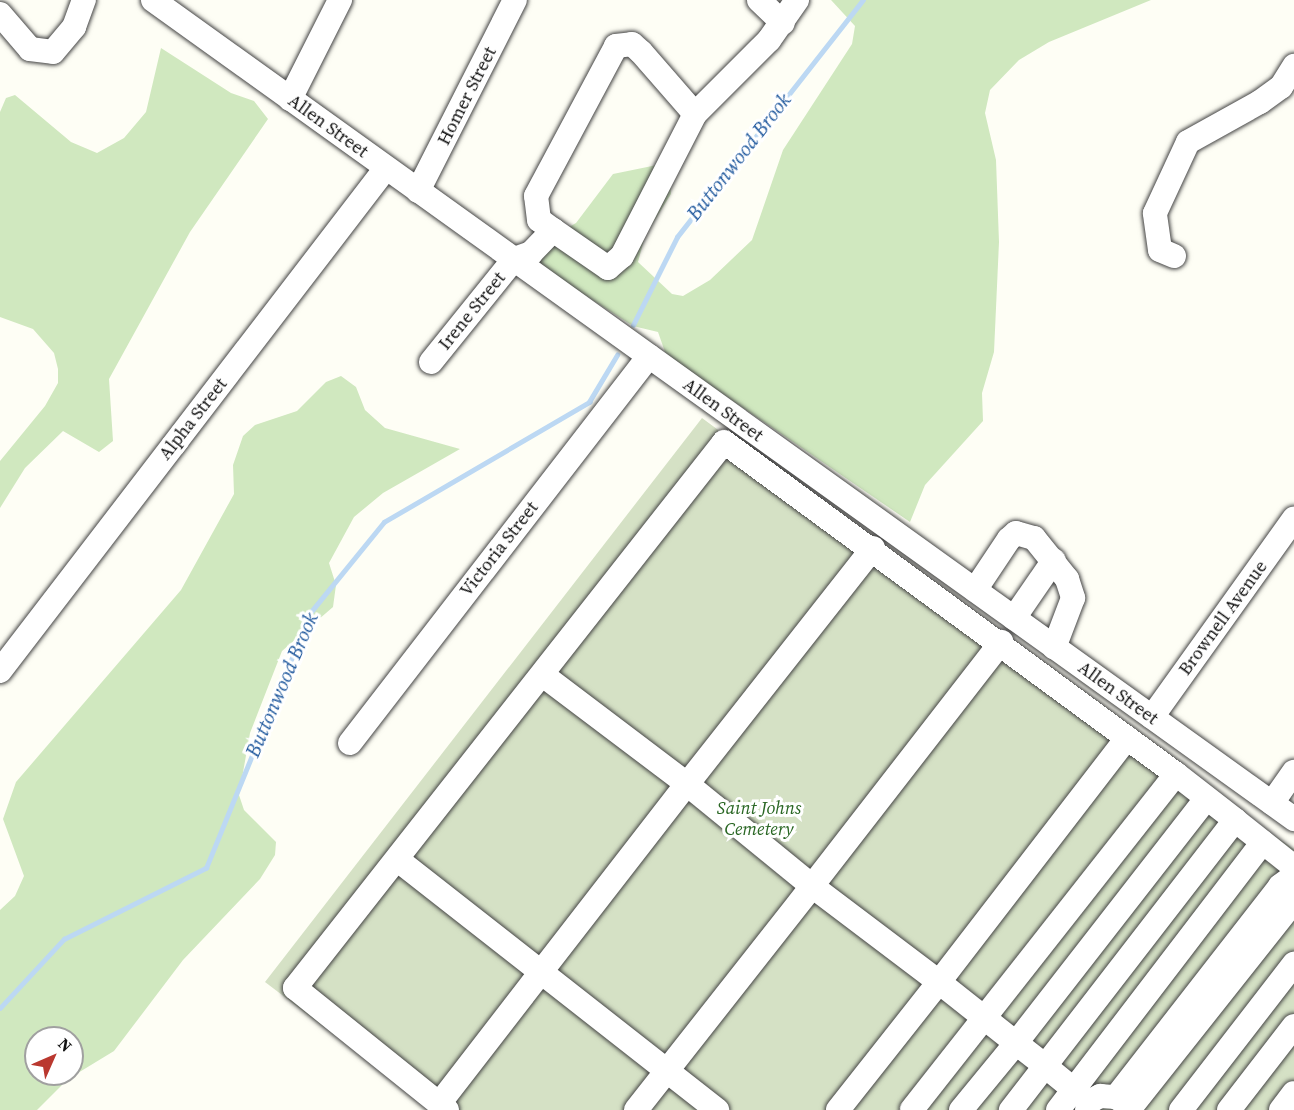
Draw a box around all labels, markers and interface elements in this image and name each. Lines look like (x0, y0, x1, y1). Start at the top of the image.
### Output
street label: Homer Street (433, 43, 501, 149)
water label: Buttonwood Brook (682, 89, 796, 225)
street label: Allen Street (284, 90, 372, 162)
street label: Irene Street (434, 268, 510, 354)
street label: Alpha Street (154, 374, 232, 464)
street label: Allen Street (679, 374, 767, 446)
street label: Victoria Street (455, 497, 543, 601)
street label: Brownell Avenue (1174, 557, 1272, 679)
water label: Buttonwood Brook (241, 609, 323, 761)
street label: Allen Street (1074, 657, 1162, 729)
park label: Saint Johns Cemetery (717, 798, 801, 840)
north arrow (24, 1026, 84, 1086)
text: N (53, 1033, 77, 1057)

